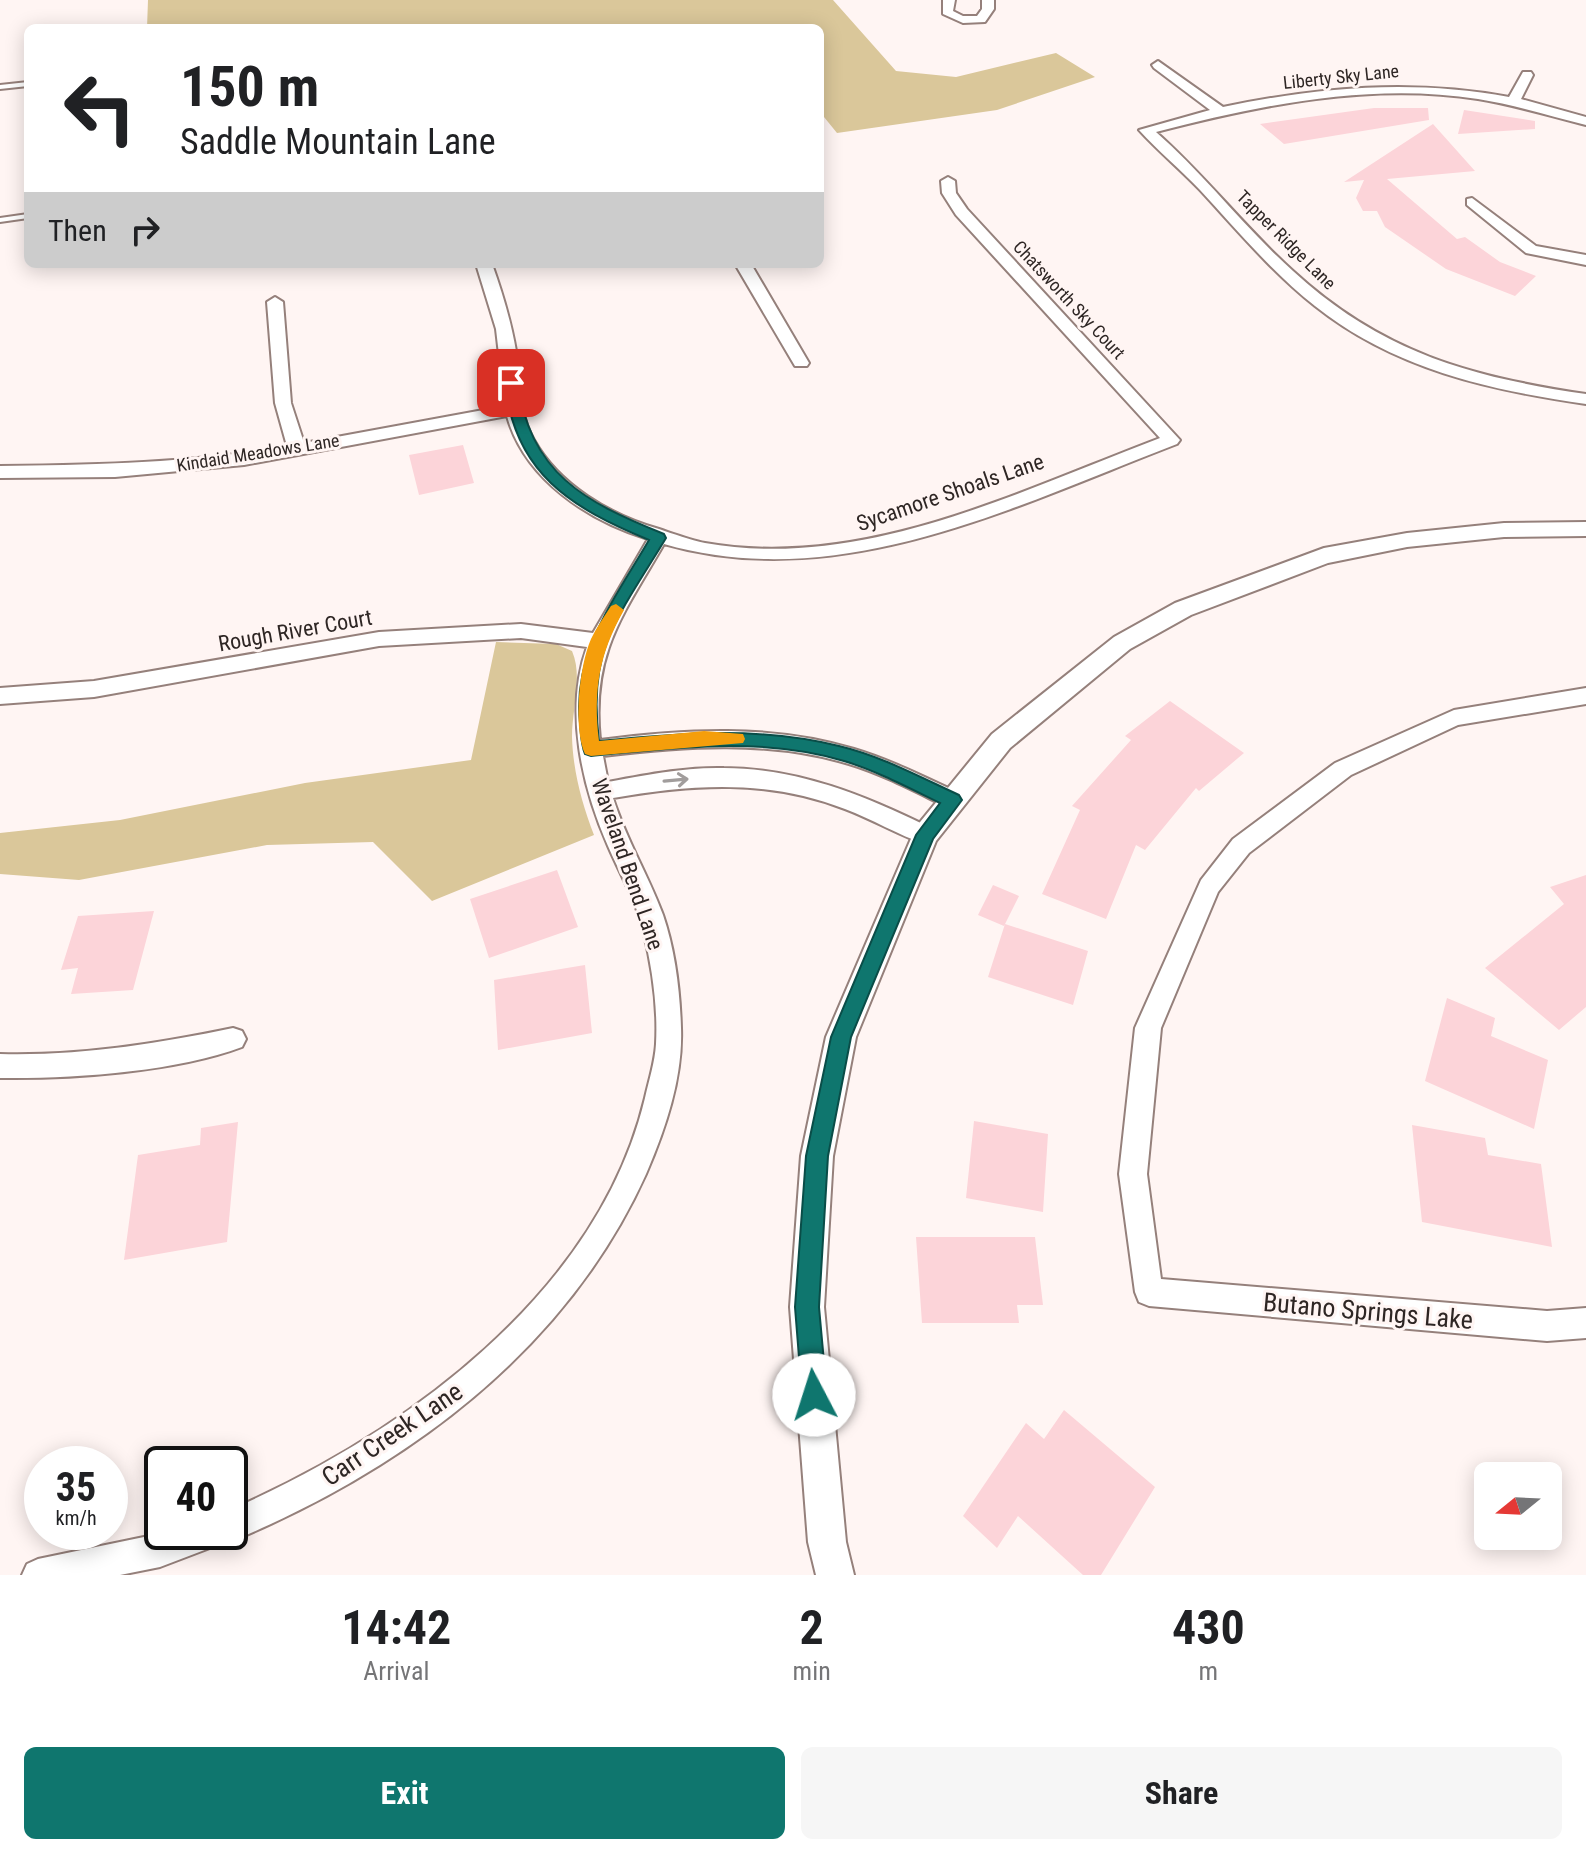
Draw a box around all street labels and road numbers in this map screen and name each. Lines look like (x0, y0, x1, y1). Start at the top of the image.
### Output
street label: Liberty Sky Lane (1282, 60, 1400, 93)
street label: Tapper Ridge Lane (1233, 186, 1340, 293)
street label: Chatsworth Sky Court (1009, 236, 1130, 363)
street label: Kindaid Meadows Lane (175, 429, 341, 476)
street label: Sycamore Shoals Lane (853, 449, 1047, 536)
street label: Rough River Court (216, 605, 374, 656)
street label: Waveland Bend Lane (586, 775, 669, 953)
street label: Butano Springs Lake (1262, 1287, 1474, 1335)
street label: Carr Creek Lane (316, 1376, 468, 1492)

